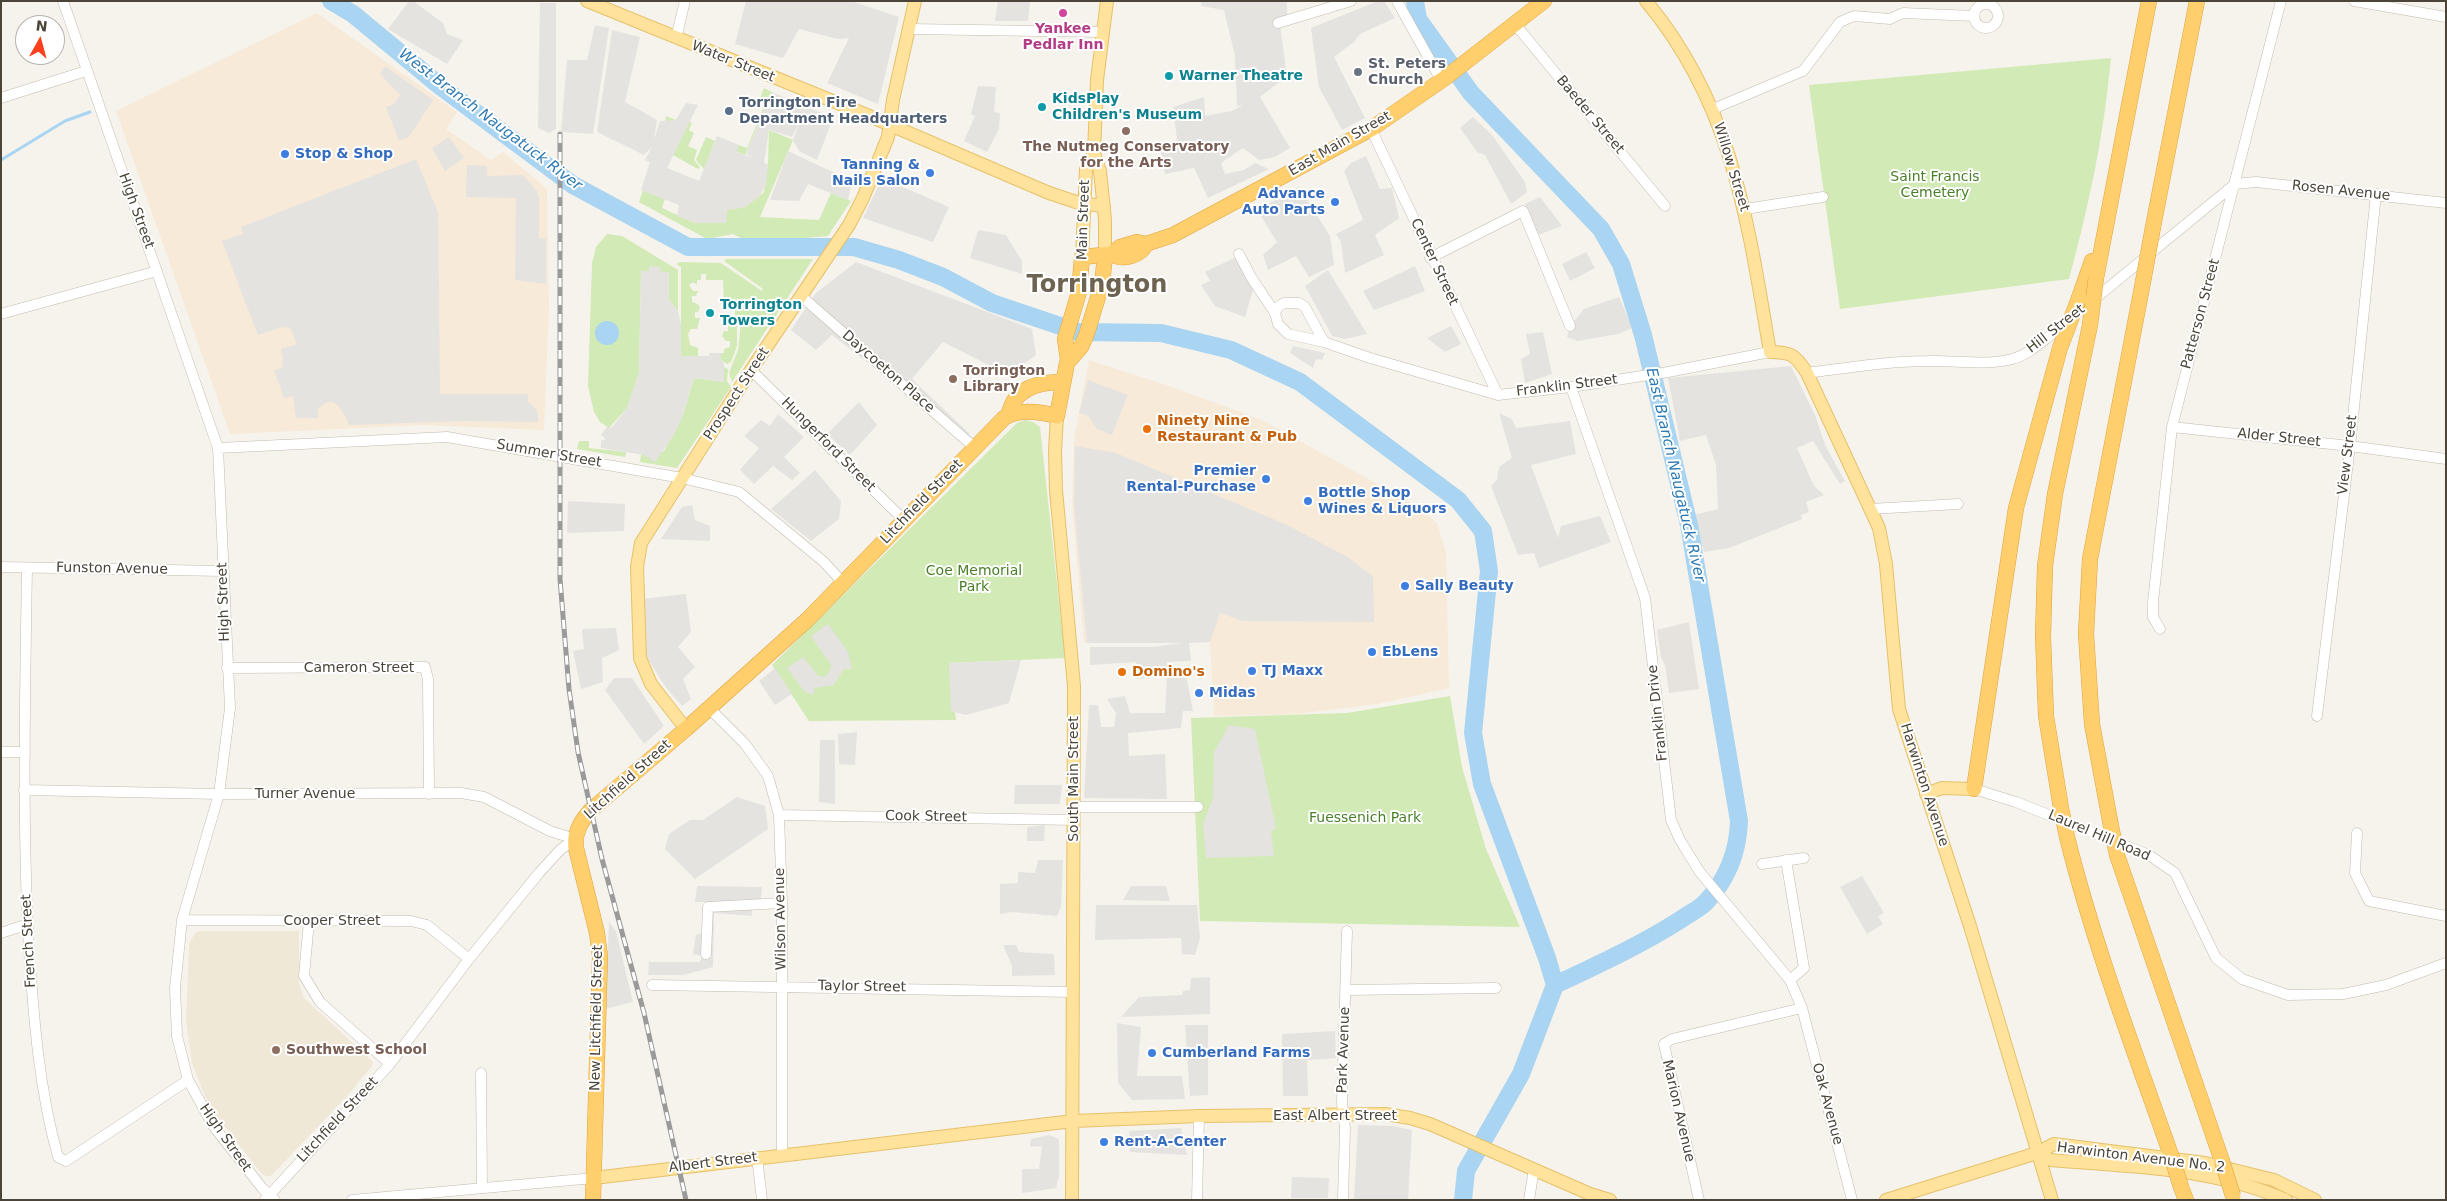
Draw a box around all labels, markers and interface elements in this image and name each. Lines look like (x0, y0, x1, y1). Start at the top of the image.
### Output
marker: Yankee Pedlar Inn (1057, 7, 1069, 19)
north arrow (15, 15, 65, 65)
text: N (35, 17, 48, 35)
place label: Yankee Pedlar Inn (1023, 21, 1103, 54)
street label: Water Street (689, 38, 777, 86)
water label: West Branch Naugatuck River (395, 45, 585, 195)
place label: St. Peters Church (1368, 56, 1446, 88)
marker: St. Peters Church (1352, 66, 1364, 78)
place label: Warner Theatre (1179, 68, 1303, 84)
marker: Warner Theatre (1163, 70, 1175, 82)
street label: Baeder Street (1552, 72, 1628, 158)
place label: KidsPlay Children's Museum (1052, 91, 1202, 124)
place label: Torrington Fire Department Headquarters (739, 95, 947, 128)
marker: KidsPlay Children's Museum (1036, 101, 1048, 113)
marker: Torrington Fire Department Headquarters (723, 105, 735, 117)
street label: East Main Street (1286, 108, 1394, 180)
street label: Willow Street (1709, 120, 1753, 214)
marker: The Nutmeg Conservatory for the Arts (1120, 125, 1132, 137)
place label: The Nutmeg Conservatory for the Arts (1023, 139, 1229, 172)
place label: Stop & Shop (295, 146, 393, 162)
marker: Stop & Shop (279, 148, 291, 160)
place label: Tanning & Nails Salon (832, 157, 920, 190)
marker: Tanning & Nails Salon (924, 167, 936, 179)
park label: Saint Francis Cemetery (1890, 169, 1980, 202)
street label: High Street (115, 171, 157, 251)
street label: Rosen Avenue (2291, 177, 2391, 205)
street label: Main Street (1074, 180, 1094, 260)
place label: Advance Auto Parts (1242, 186, 1325, 218)
marker: Advance Auto Parts (1329, 196, 1341, 208)
street label: Center Street (1407, 216, 1461, 308)
street label: Patterson Street (2178, 257, 2224, 371)
district label: Torrington (1027, 272, 1167, 300)
place label: Torrington Towers (720, 297, 802, 330)
street label: Hill Street (2024, 301, 2088, 357)
marker: Torrington Towers (704, 307, 716, 319)
street label: Daycoeton Place (838, 327, 938, 417)
street label: Prospect Street (701, 344, 773, 444)
place label: Torrington Library (963, 363, 1045, 396)
water label: East Branch Naugatuck River (1642, 366, 1708, 584)
street label: Franklin Street (1515, 371, 1619, 401)
marker: Torrington Library (947, 373, 959, 385)
street label: Hungerford Street (777, 394, 879, 496)
place label: Ninety Nine Restaurant & Pub (1157, 413, 1297, 446)
street label: View Street (2335, 414, 2361, 496)
marker: Ninety Nine Restaurant & Pub (1141, 423, 1153, 435)
street label: Alder Street (2236, 425, 2322, 451)
street label: Summer Street (495, 436, 603, 472)
street label: Litchfield Street (877, 456, 967, 548)
place label: Premier Rental-Purchase (1126, 463, 1256, 496)
marker: Premier Rental-Purchase (1260, 473, 1272, 485)
place label: Bottle Shop Wines & Liquors (1318, 485, 1447, 518)
marker: Bottle Shop Wines & Liquors (1302, 495, 1314, 507)
street label: Funston Avenue (56, 560, 168, 578)
street label: High Street (214, 562, 234, 642)
park label: Coe Memorial Park (926, 563, 1022, 596)
place label: Sally Beauty (1415, 578, 1514, 594)
marker: Sally Beauty (1399, 580, 1411, 592)
place label: EbLens (1382, 644, 1438, 660)
marker: EbLens (1366, 646, 1378, 658)
street label: Cameron Street (304, 660, 414, 676)
place label: TJ Maxx (1262, 663, 1323, 679)
place label: Domino's (1132, 664, 1205, 680)
street label: Franklin Drive (1645, 664, 1671, 762)
marker: TJ Maxx (1246, 665, 1258, 677)
marker: Domino's (1116, 666, 1128, 678)
place label: Midas (1209, 685, 1256, 701)
marker: Midas (1193, 687, 1205, 699)
street label: South Main Street (1066, 716, 1082, 842)
street label: Harwinton Avenue (1896, 721, 1952, 849)
street label: Litchfield Street (581, 737, 675, 823)
street label: Turner Avenue (255, 786, 355, 802)
street label: Laurel Hill Road (2045, 807, 2153, 865)
street label: Cook Street (885, 808, 967, 826)
park label: Fuessenich Park (1309, 810, 1421, 826)
street label: Wilson Avenue (772, 868, 790, 970)
street label: French Street (18, 894, 40, 988)
street label: Cooper Street (283, 913, 381, 929)
street label: New Litchfield Street (587, 945, 607, 1091)
street label: Taylor Street (818, 978, 906, 996)
street label: Park Avenue (1334, 1006, 1354, 1094)
place label: Southwest School (286, 1042, 427, 1058)
marker: Southwest School (270, 1044, 282, 1056)
place label: Cumberland Farms (1162, 1045, 1310, 1061)
marker: Cumberland Farms (1146, 1047, 1158, 1059)
street label: Marion Avenue (1658, 1058, 1698, 1164)
street label: Oak Avenue (1808, 1061, 1846, 1147)
street label: Litchfield Street (294, 1074, 382, 1166)
street label: High Street (195, 1101, 255, 1175)
street label: East Albert Street (1273, 1108, 1397, 1124)
place label: Rent-A-Center (1114, 1134, 1226, 1150)
marker: Rent-A-Center (1098, 1136, 1110, 1148)
street label: Harwinton Avenue No. 2 (2056, 1139, 2226, 1177)
street label: Albert Street (668, 1149, 758, 1177)

